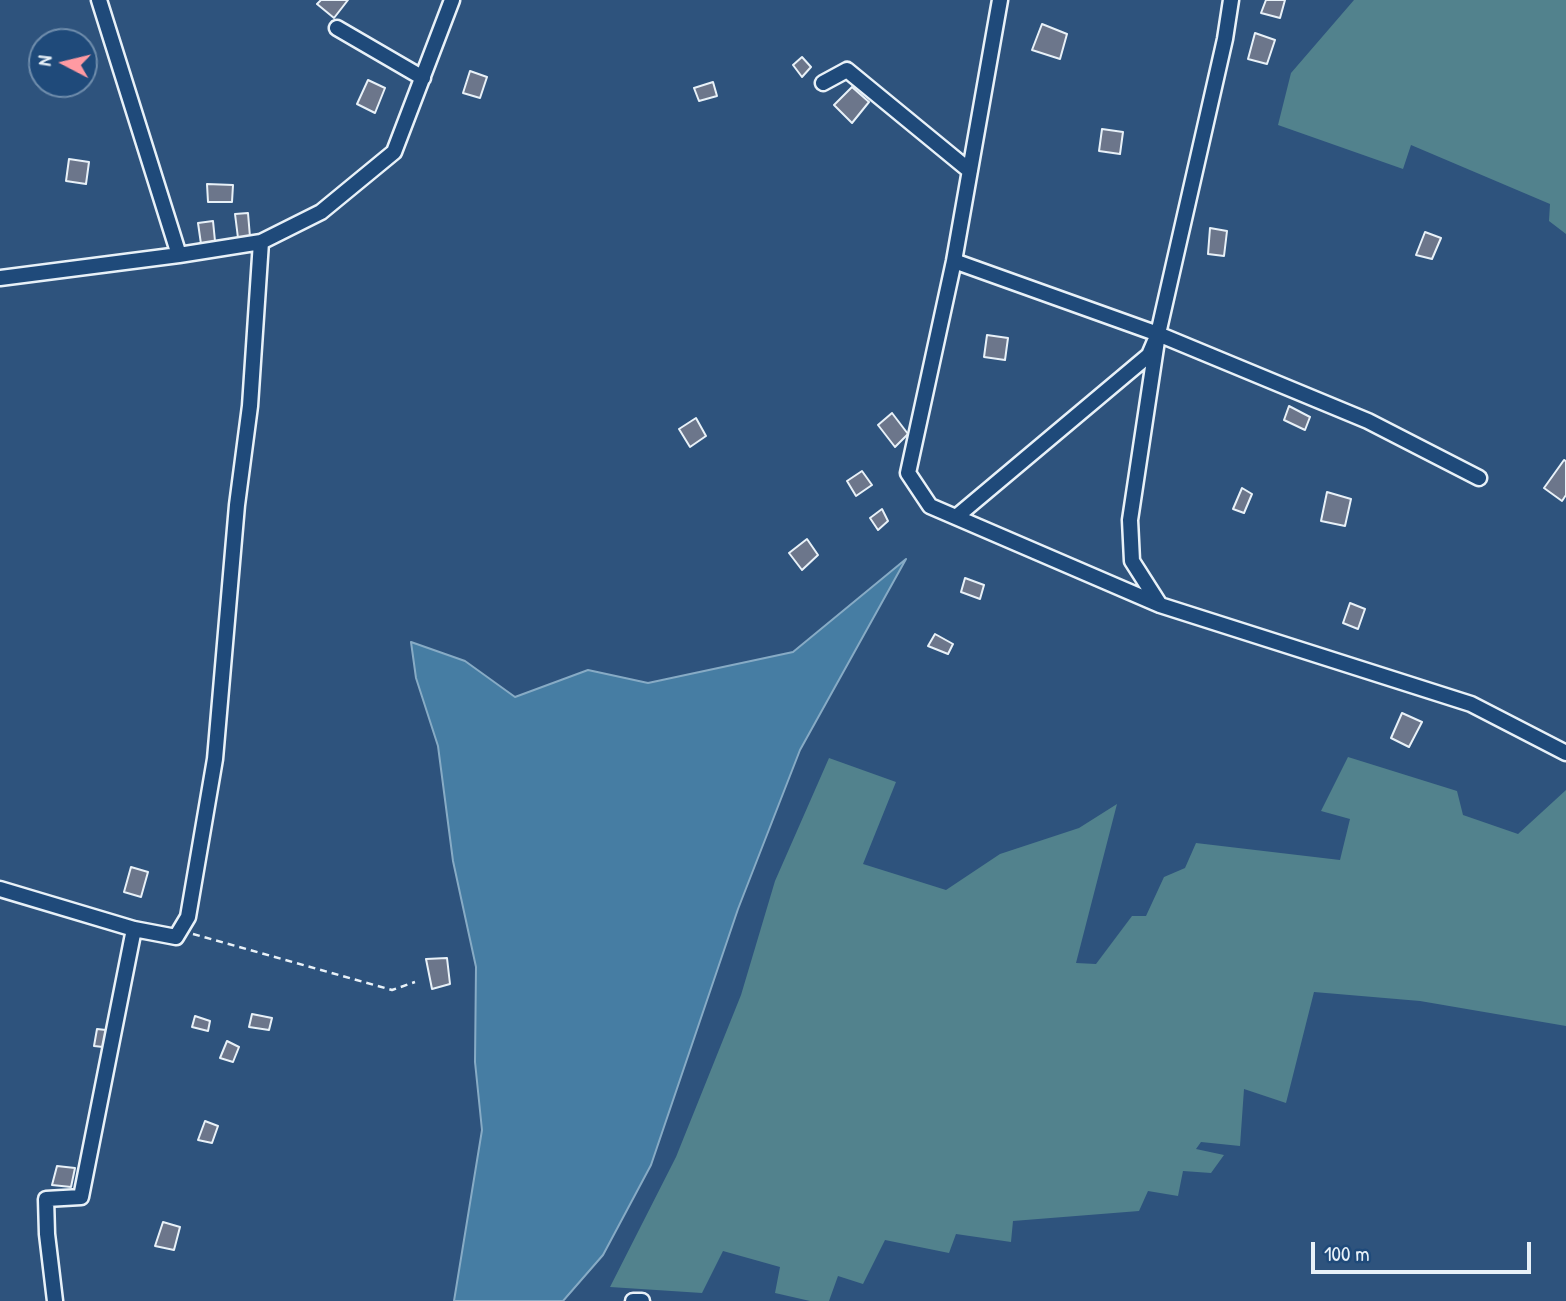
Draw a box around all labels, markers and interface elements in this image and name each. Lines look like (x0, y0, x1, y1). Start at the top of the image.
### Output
north arrow (28, 28, 98, 98)
text: N (31, 54, 58, 67)
scale bar (1314, 1228, 1534, 1272)
text: 100 m (1324, 1239, 1370, 1268)

